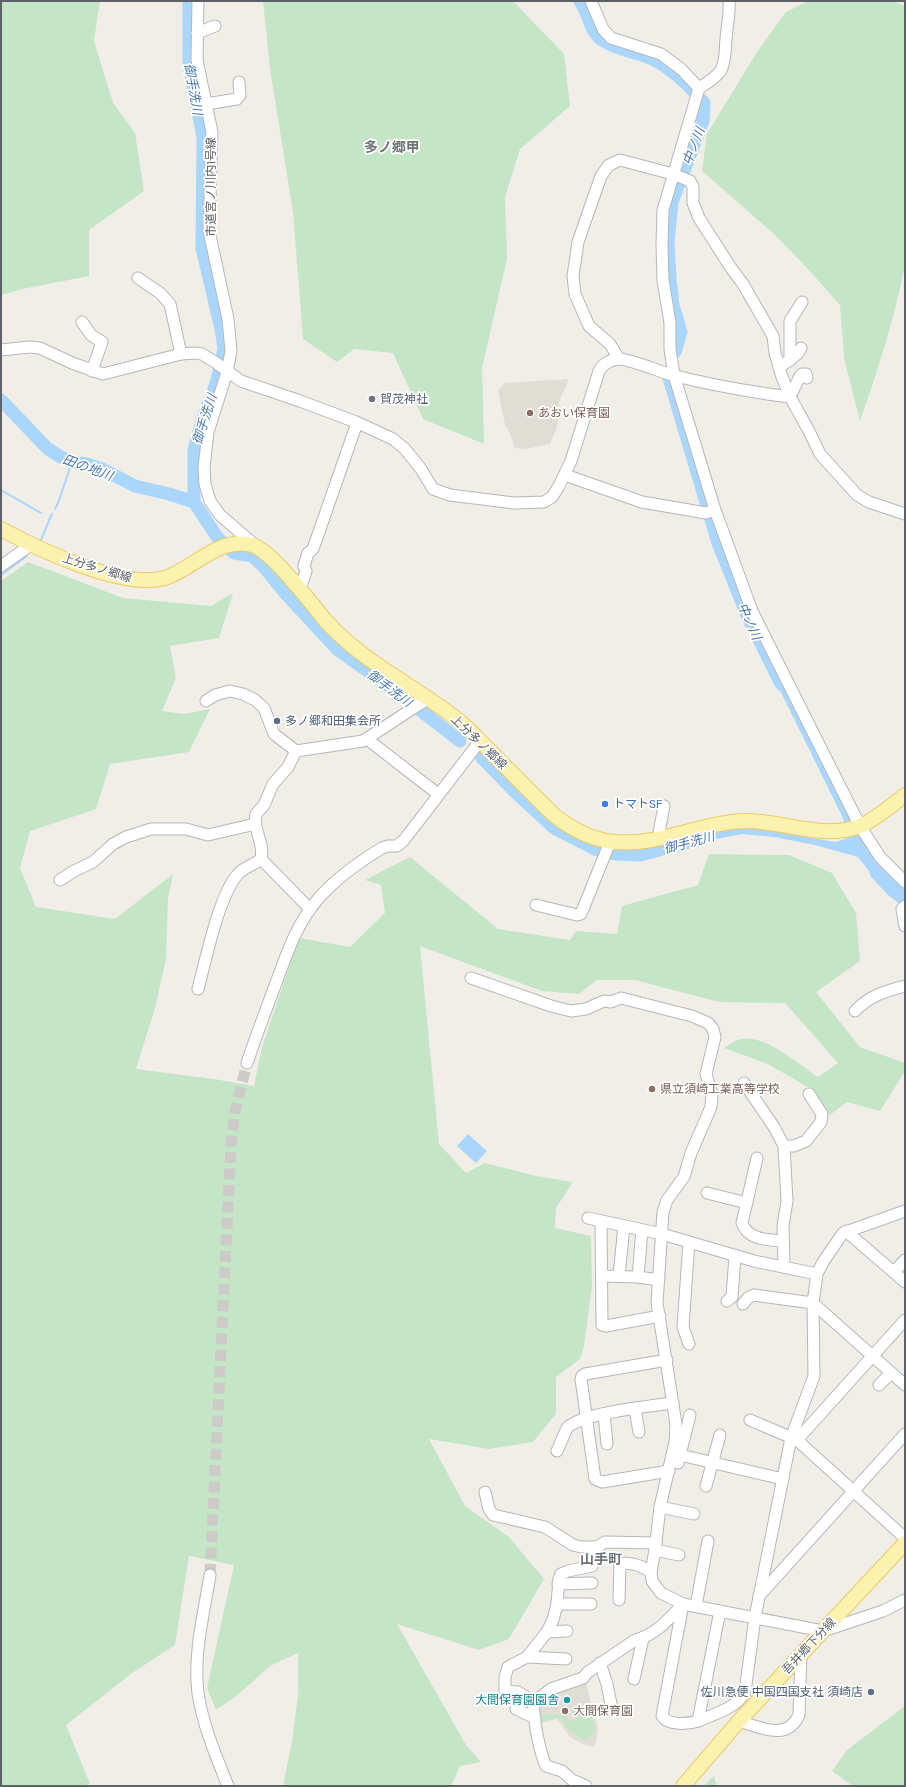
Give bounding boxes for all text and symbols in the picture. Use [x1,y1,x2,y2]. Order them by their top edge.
water label: 御手洗川 [181,62,207,118]
water label: 中ノ川 [679,123,709,167]
street label: 市道宮ノ川内1号線 [203,137,219,237]
district label: 多ノ郷甲 [364,138,420,156]
water label: 御手洗川 [188,390,221,447]
place label: 賀茂神社 [380,391,428,407]
marker: 賀茂神社 [367,394,377,404]
place label: あおい保育園 [538,405,610,421]
marker: あおい保育園 [525,408,535,418]
water label: 田の地川 [60,451,117,485]
street label: 上分多ノ郷線 [60,550,134,586]
water label: 中ノ川 [734,600,766,644]
water label: 御手洗川 [364,666,417,712]
street label: 上分多ノ郷線 [448,711,510,773]
place label: 多ノ郷和田集会所 [285,713,381,729]
marker: 多ノ郷和田集会所 [272,716,282,726]
place label: トマトSF [613,796,663,812]
marker: トマトSF [600,799,610,809]
water label: 御手洗川 [662,827,718,857]
place label: 県立須崎工業高等学校 [660,1081,780,1097]
marker: 県立須崎工業高等学校 [647,1084,657,1094]
district label: 山手町 [580,1550,622,1568]
street label: 吾井郷下分線 [779,1614,839,1678]
place label: 佐川急便 中国四国支社 須崎店 [701,1684,863,1700]
marker: 佐川急便 中国四国支社 須崎店 [866,1687,876,1697]
place label: 大間保育園園舎 [475,1692,559,1708]
marker: 大間保育園園舎 [562,1695,572,1705]
place label: 大間保育園 [573,1703,633,1719]
marker: 大間保育園 [560,1706,570,1716]

